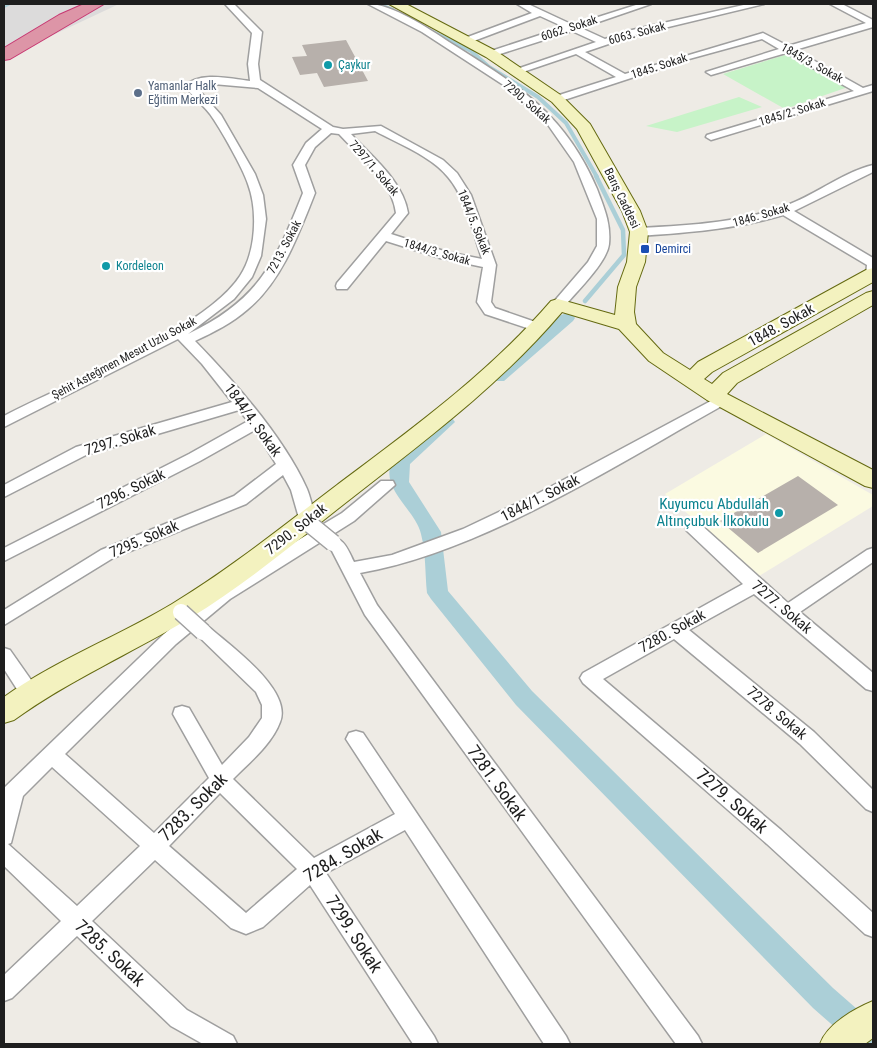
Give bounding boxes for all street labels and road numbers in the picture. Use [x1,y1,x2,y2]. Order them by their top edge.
street label: 6062. Sokak [539,12,600,44]
street label: 6063. Sokak [607,19,668,47]
street label: 1845/3. Sokak [779,40,846,86]
street label: 1845. Sokak [629,50,690,82]
street label: 7290. Sokak [500,78,554,127]
street label: 1845/2. Sokak [757,95,828,129]
street label: 7297/1. Sokak [346,137,402,199]
street label: Barış Caddesi [601,166,643,230]
street label: 1844/5. Sokak [455,187,494,257]
street label: 1846. Sokak [731,200,792,230]
street label: 7213. Sokak [264,217,304,276]
street label: 1844/3. Sokak [402,236,473,268]
street label: 1848. Sokak [745,299,818,351]
street label: Şehit Asteğmen Mesut Uzlu Sokak [49,314,199,402]
street label: 1844/4. Sokak [220,380,286,460]
street label: 7297. Sokak [82,421,158,459]
street label: 7296. Sokak [94,465,168,513]
street label: 1844/1. Sokak [498,470,583,526]
street label: 7290. Sokak [262,499,331,559]
street label: 7295. Sokak [107,516,181,562]
street label: 7277. Sokak [748,577,816,638]
street label: 7280. Sokak [636,605,709,657]
street label: 7278. Sokak [743,683,811,744]
street label: 7281. Sokak [463,741,532,824]
street label: 7279. Sokak [692,764,772,837]
street label: 7283. Sokak [154,768,231,845]
street label: 7284. Sokak [300,823,386,886]
street label: 7299. Sokak [322,891,387,976]
street label: 7285. Sokak [71,915,150,990]

